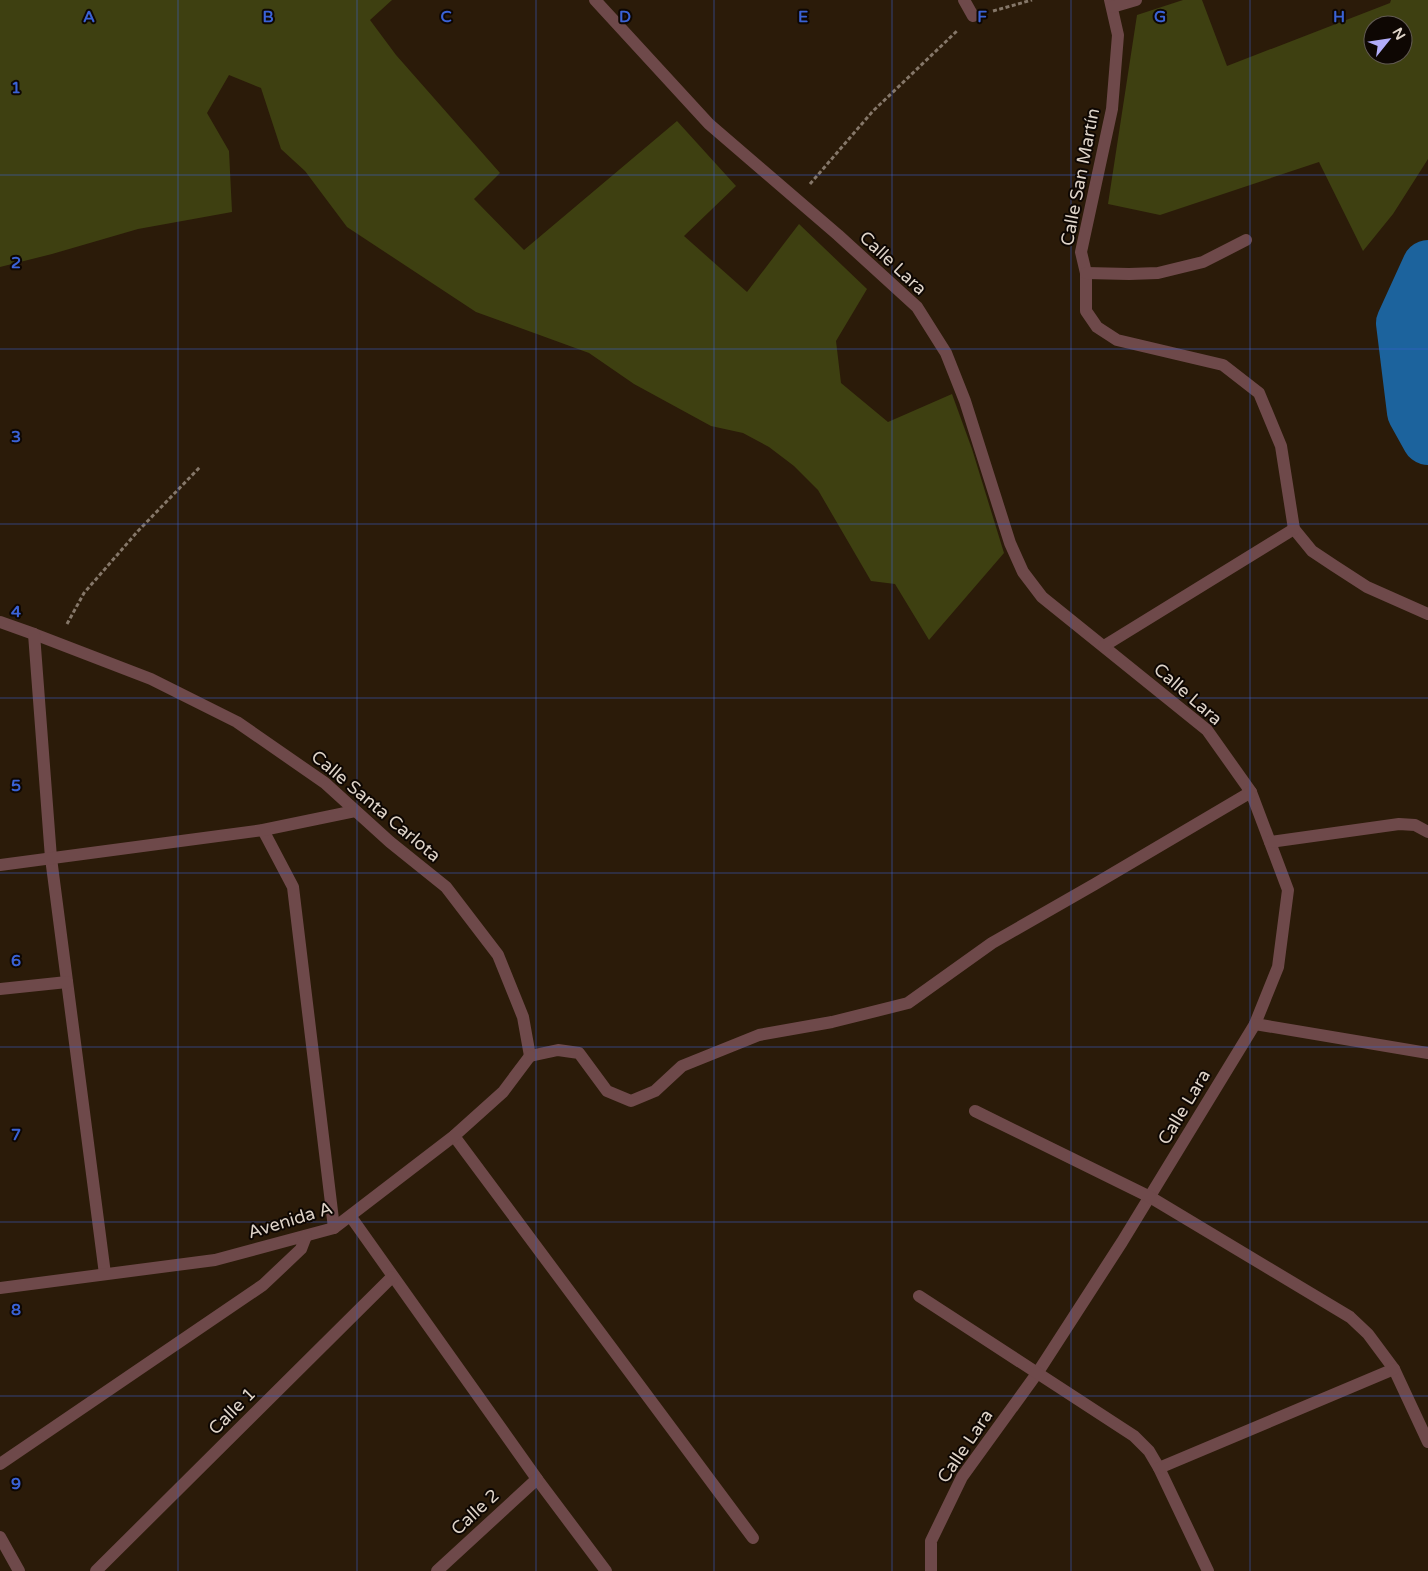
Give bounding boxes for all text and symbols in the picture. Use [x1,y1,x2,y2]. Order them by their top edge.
text: A [83,7,95,27]
text: B [262,7,274,27]
text: C [440,7,452,27]
text: D [619,7,631,27]
text: E [798,7,808,27]
text: F [977,7,987,27]
text: G [1154,7,1166,27]
text: H [1333,7,1345,27]
north arrow [1363,15,1413,65]
text: N [1389,25,1409,43]
text: 1 [11,78,21,98]
street label: Calle San Martín [1056,106,1104,248]
street label: Calle Lara [855,226,931,300]
text: 2 [11,253,21,273]
text: 3 [11,427,21,447]
text: 4 [11,602,21,622]
street label: Calle Lara [1149,658,1227,730]
street label: Calle Santa Carlota [307,746,445,866]
text: 5 [11,776,21,796]
text: 6 [11,951,21,971]
street label: Calle Lara [1153,1065,1215,1149]
text: 7 [11,1125,21,1145]
street label: Avenida A [245,1197,335,1243]
text: 8 [11,1300,21,1320]
street label: Calle 1 [204,1383,260,1439]
street label: Calle Lara [932,1405,998,1487]
text: 9 [11,1474,21,1494]
street label: Calle 2 [446,1484,504,1540]

